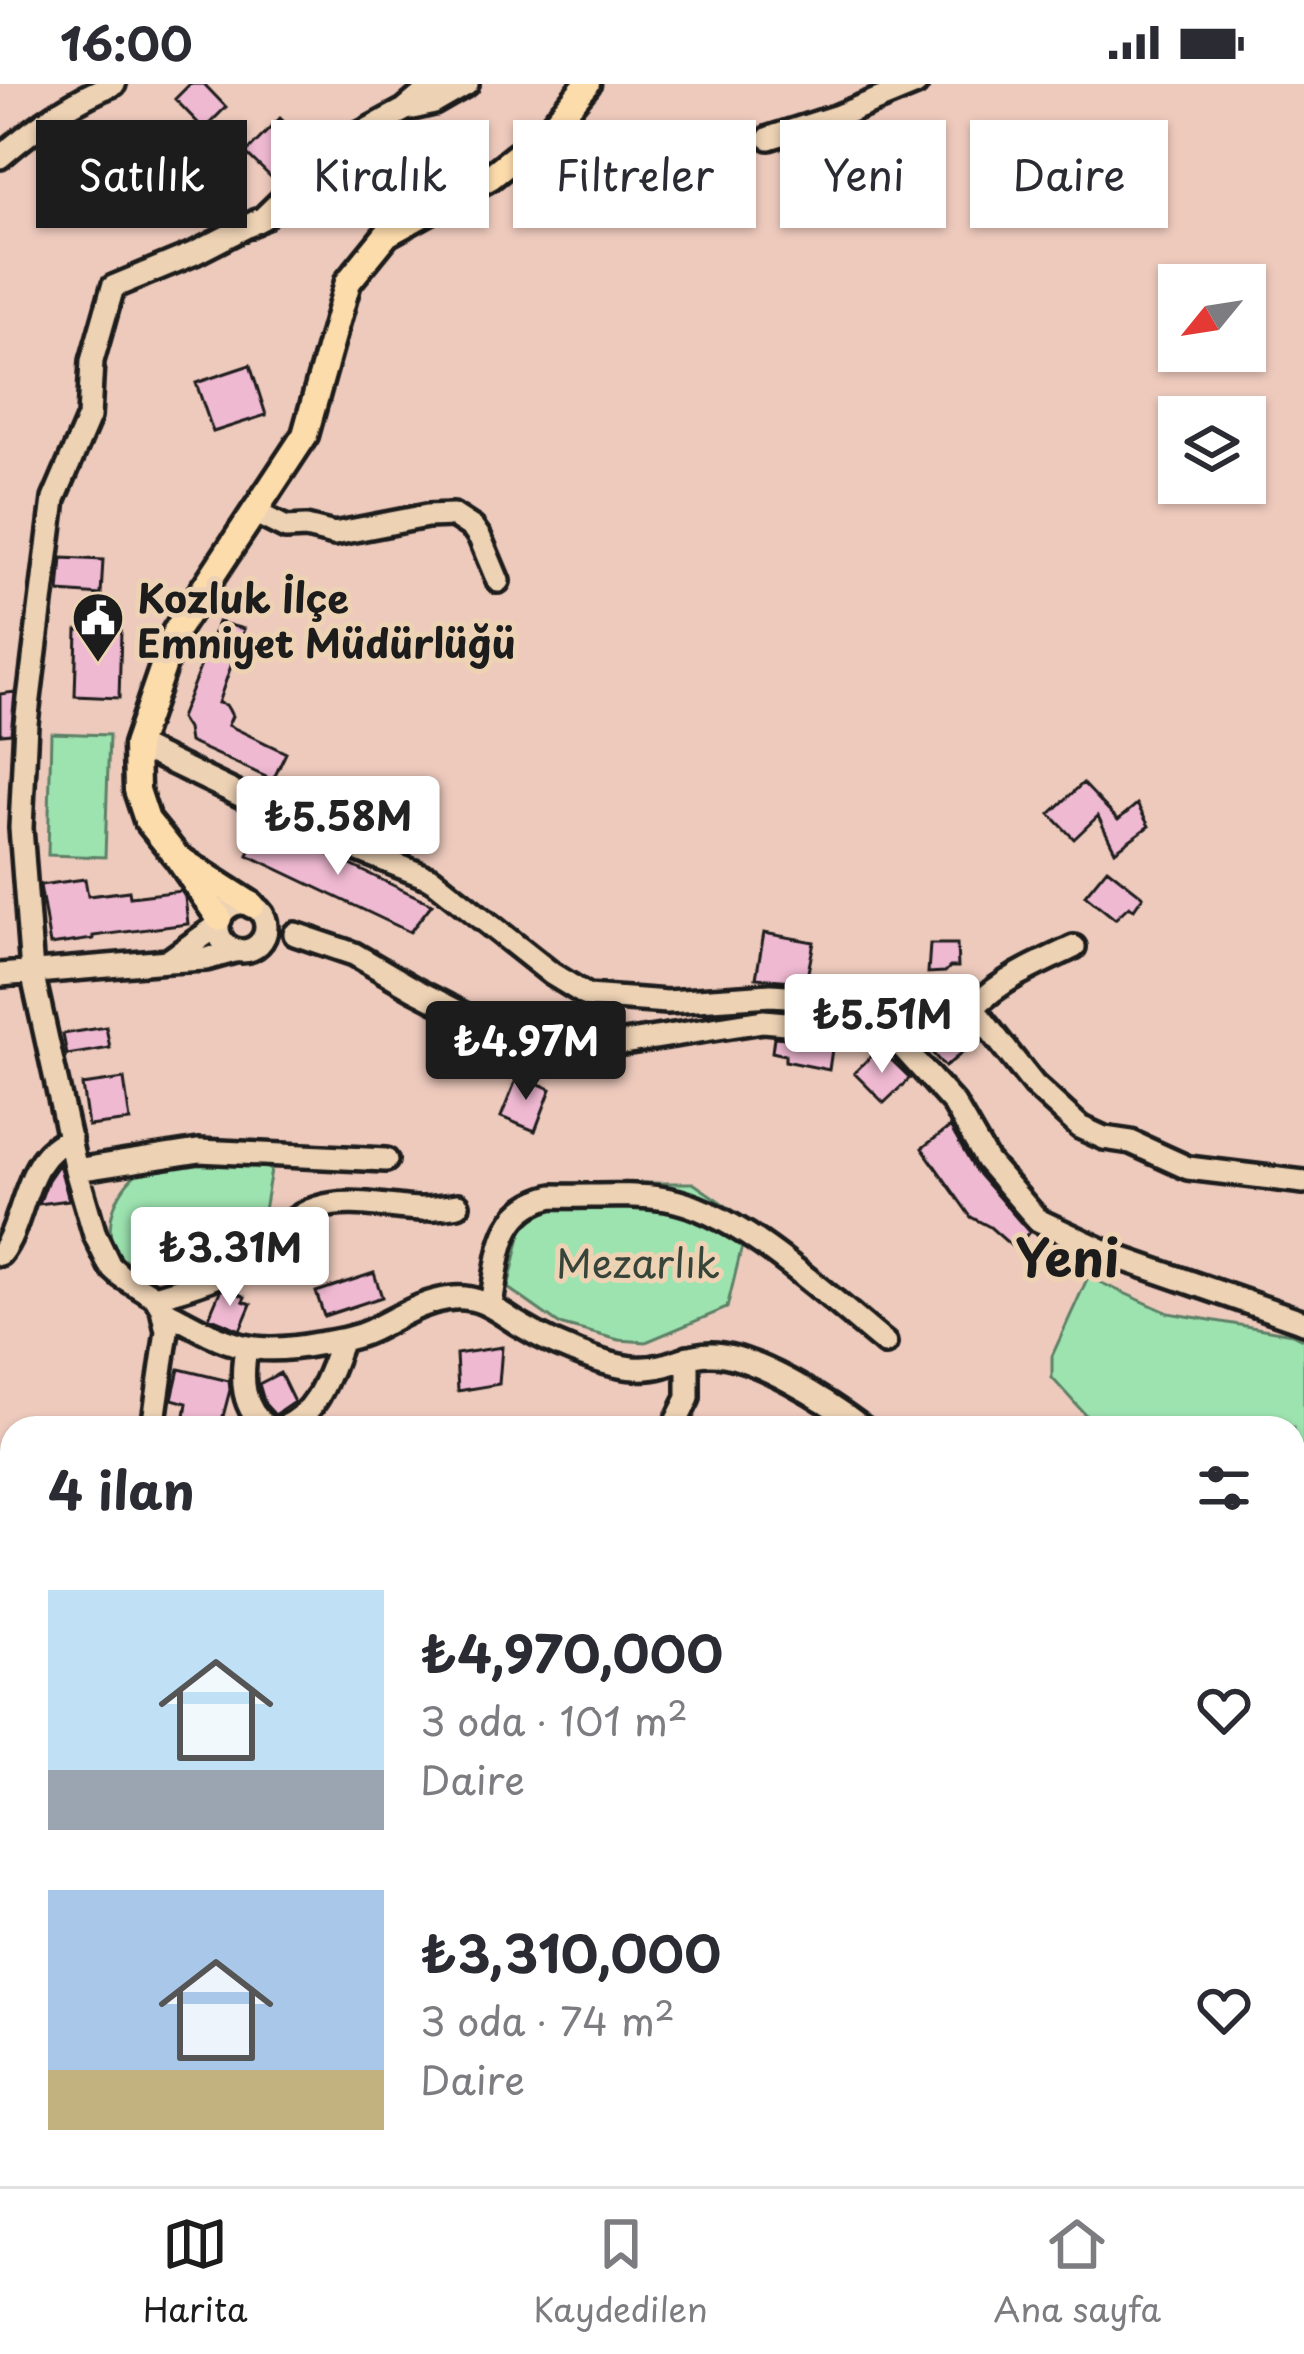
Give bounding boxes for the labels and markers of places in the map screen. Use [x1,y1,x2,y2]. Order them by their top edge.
place label: Kozluk İlçe Emniyet Müdürlüğü [137,567,516,671]
public building icon: Kozluk İlçe Emniyet Müdürlüğü [70,590,126,664]
pin: ₺5.58M [240,776,436,878]
pin: ₺5.51M [784,974,980,1076]
pin: ₺4.97M [428,1001,624,1103]
pin: ₺3.31M [132,1207,328,1309]

